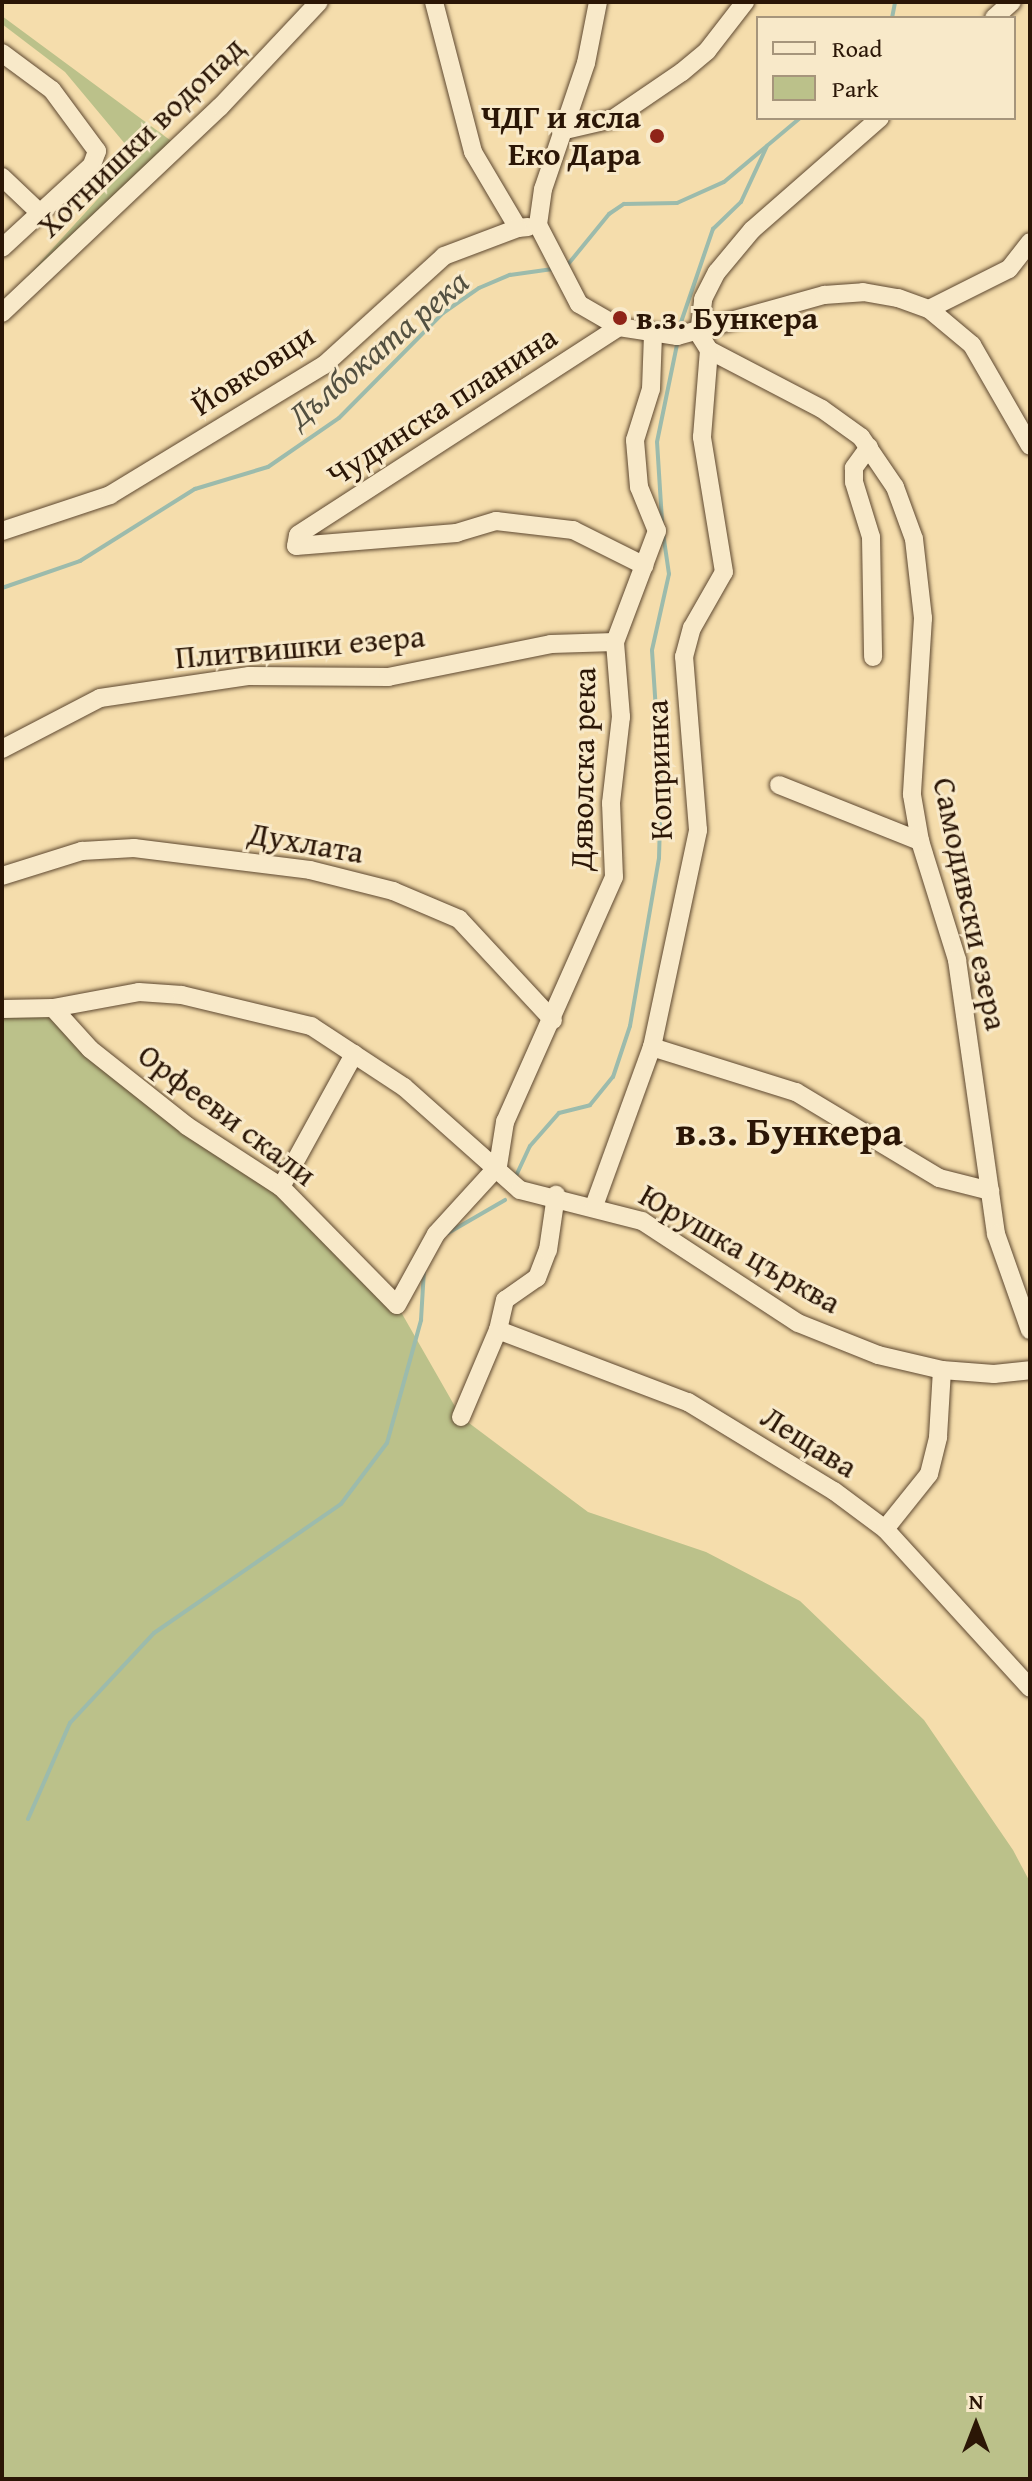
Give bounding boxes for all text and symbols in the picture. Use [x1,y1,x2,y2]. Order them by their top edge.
legend [756,16,1016,120]
street label: Хотнишки водопад [30,29,252,245]
text: Road [832,31,882,66]
text: Park [832,71,878,106]
place label: ЧДГ и ясла Еко Дара [481,99,641,174]
marker: ЧДГ и ясла Еко Дара [648,127,666,145]
water label: Дълбоката река [278,260,476,436]
place label: в.з. Бункера [636,299,818,337]
marker: в.з. Бункера [611,309,629,327]
street label: Йовковци [184,316,322,424]
street label: Чудинска планина [320,317,564,495]
street label: Плитвишки езера [173,617,427,677]
street label: Дяволска река [562,667,604,871]
street label: Копринка [637,699,681,841]
street label: Самодивски езера [924,774,1016,1034]
street label: Духлата [245,814,367,872]
street label: Орфееви скали [131,1036,323,1194]
district label: в.з. Бункера [675,1107,903,1155]
street label: Юрушка църква [633,1176,847,1322]
street label: Лещава [754,1398,864,1486]
north arrow [936,2385,1016,2465]
text: N [969,2385,983,2417]

